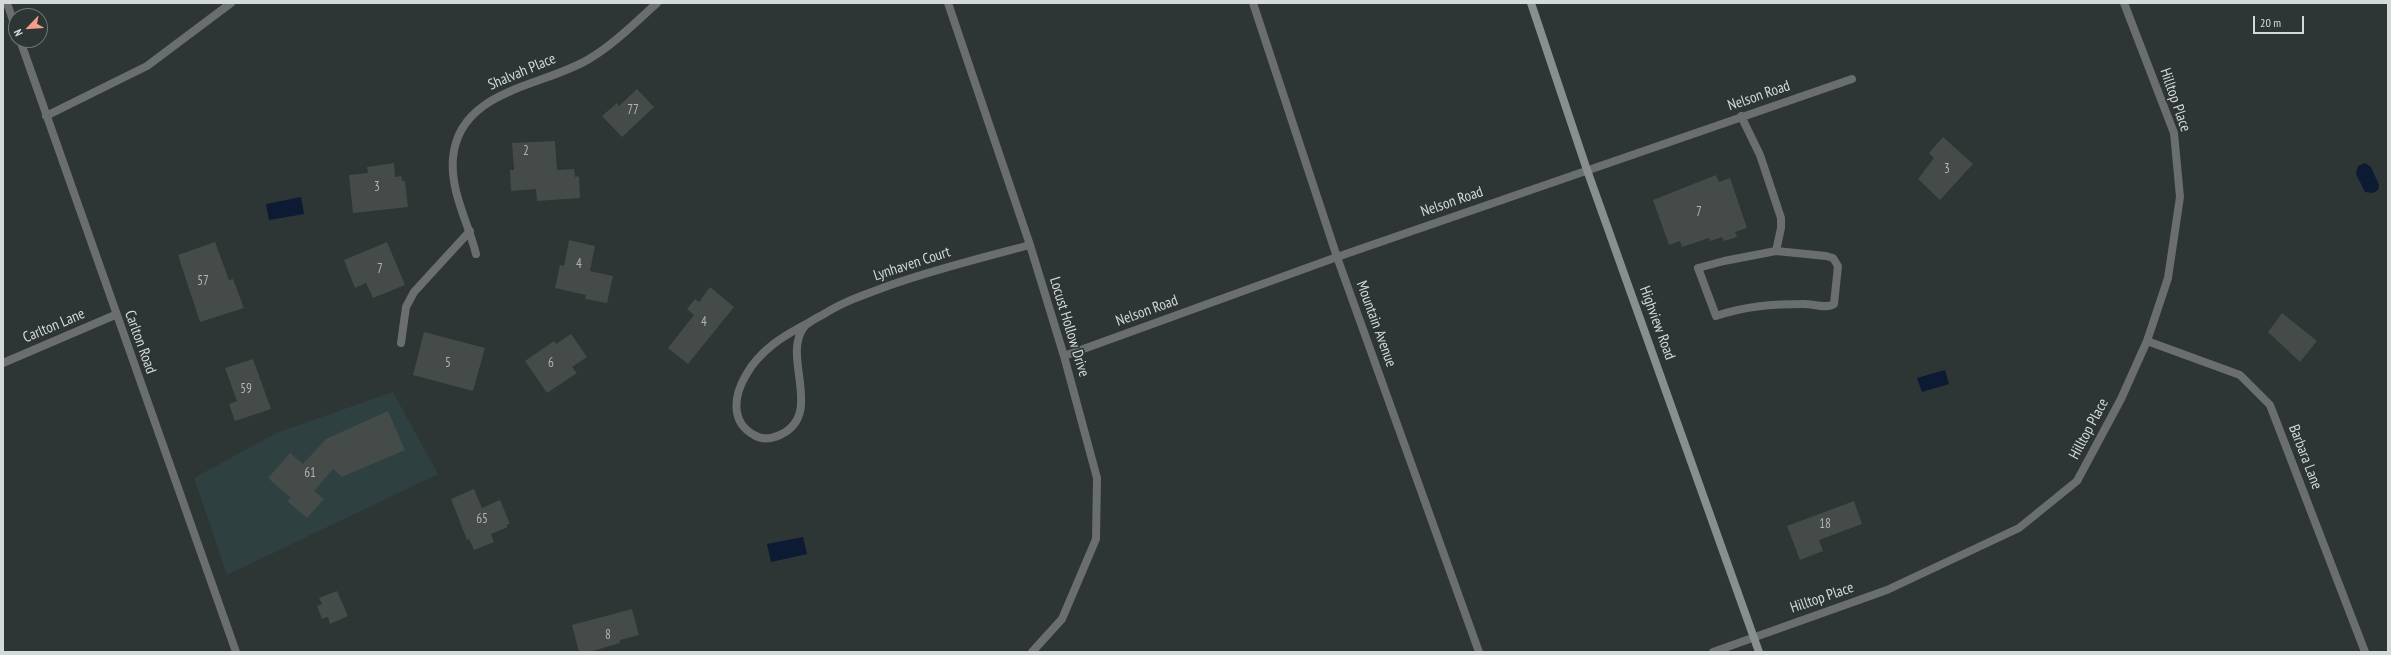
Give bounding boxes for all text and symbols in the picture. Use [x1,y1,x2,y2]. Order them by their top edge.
north arrow [8,8,48,48]
scale bar [2255,8,2306,34]
text: 20 m [2260,15,2281,30]
text: N [10,27,26,38]
street label: Shalvah Place [486,50,558,94]
street label: Hilltop Place [2156,66,2194,134]
street label: Nelson Road [1725,77,1793,115]
house number: 77 [627,102,639,118]
house number: 2 [523,143,529,159]
house number: 3 [1944,161,1950,177]
house number: 3 [374,179,380,195]
street label: Nelson Road [1418,183,1486,221]
house number: 7 [1696,204,1702,220]
street label: Lynhaven Court [871,243,953,285]
house number: 4 [576,256,582,272]
house number: 7 [377,261,383,277]
house number: 57 [197,273,209,289]
street label: Locust Hollow Drive [1045,275,1093,379]
street label: Mountain Avenue [1352,279,1400,369]
street label: Highview Road [1635,284,1679,362]
street label: Nelson Road [1114,291,1180,331]
street label: Carlton Lane [20,305,88,347]
street label: Carlton Road [120,308,160,376]
house number: 4 [701,314,707,330]
house number: 5 [445,355,451,371]
house number: 6 [548,355,554,371]
house number: 59 [240,381,252,397]
street label: Hilltop Place [2066,396,2112,462]
street label: Barbara Lane [2284,422,2326,492]
house number: 61 [304,465,316,481]
house number: 65 [476,511,488,527]
house number: 18 [1819,516,1831,532]
street label: Hilltop Place [1788,579,1856,617]
house number: 8 [605,627,611,643]

